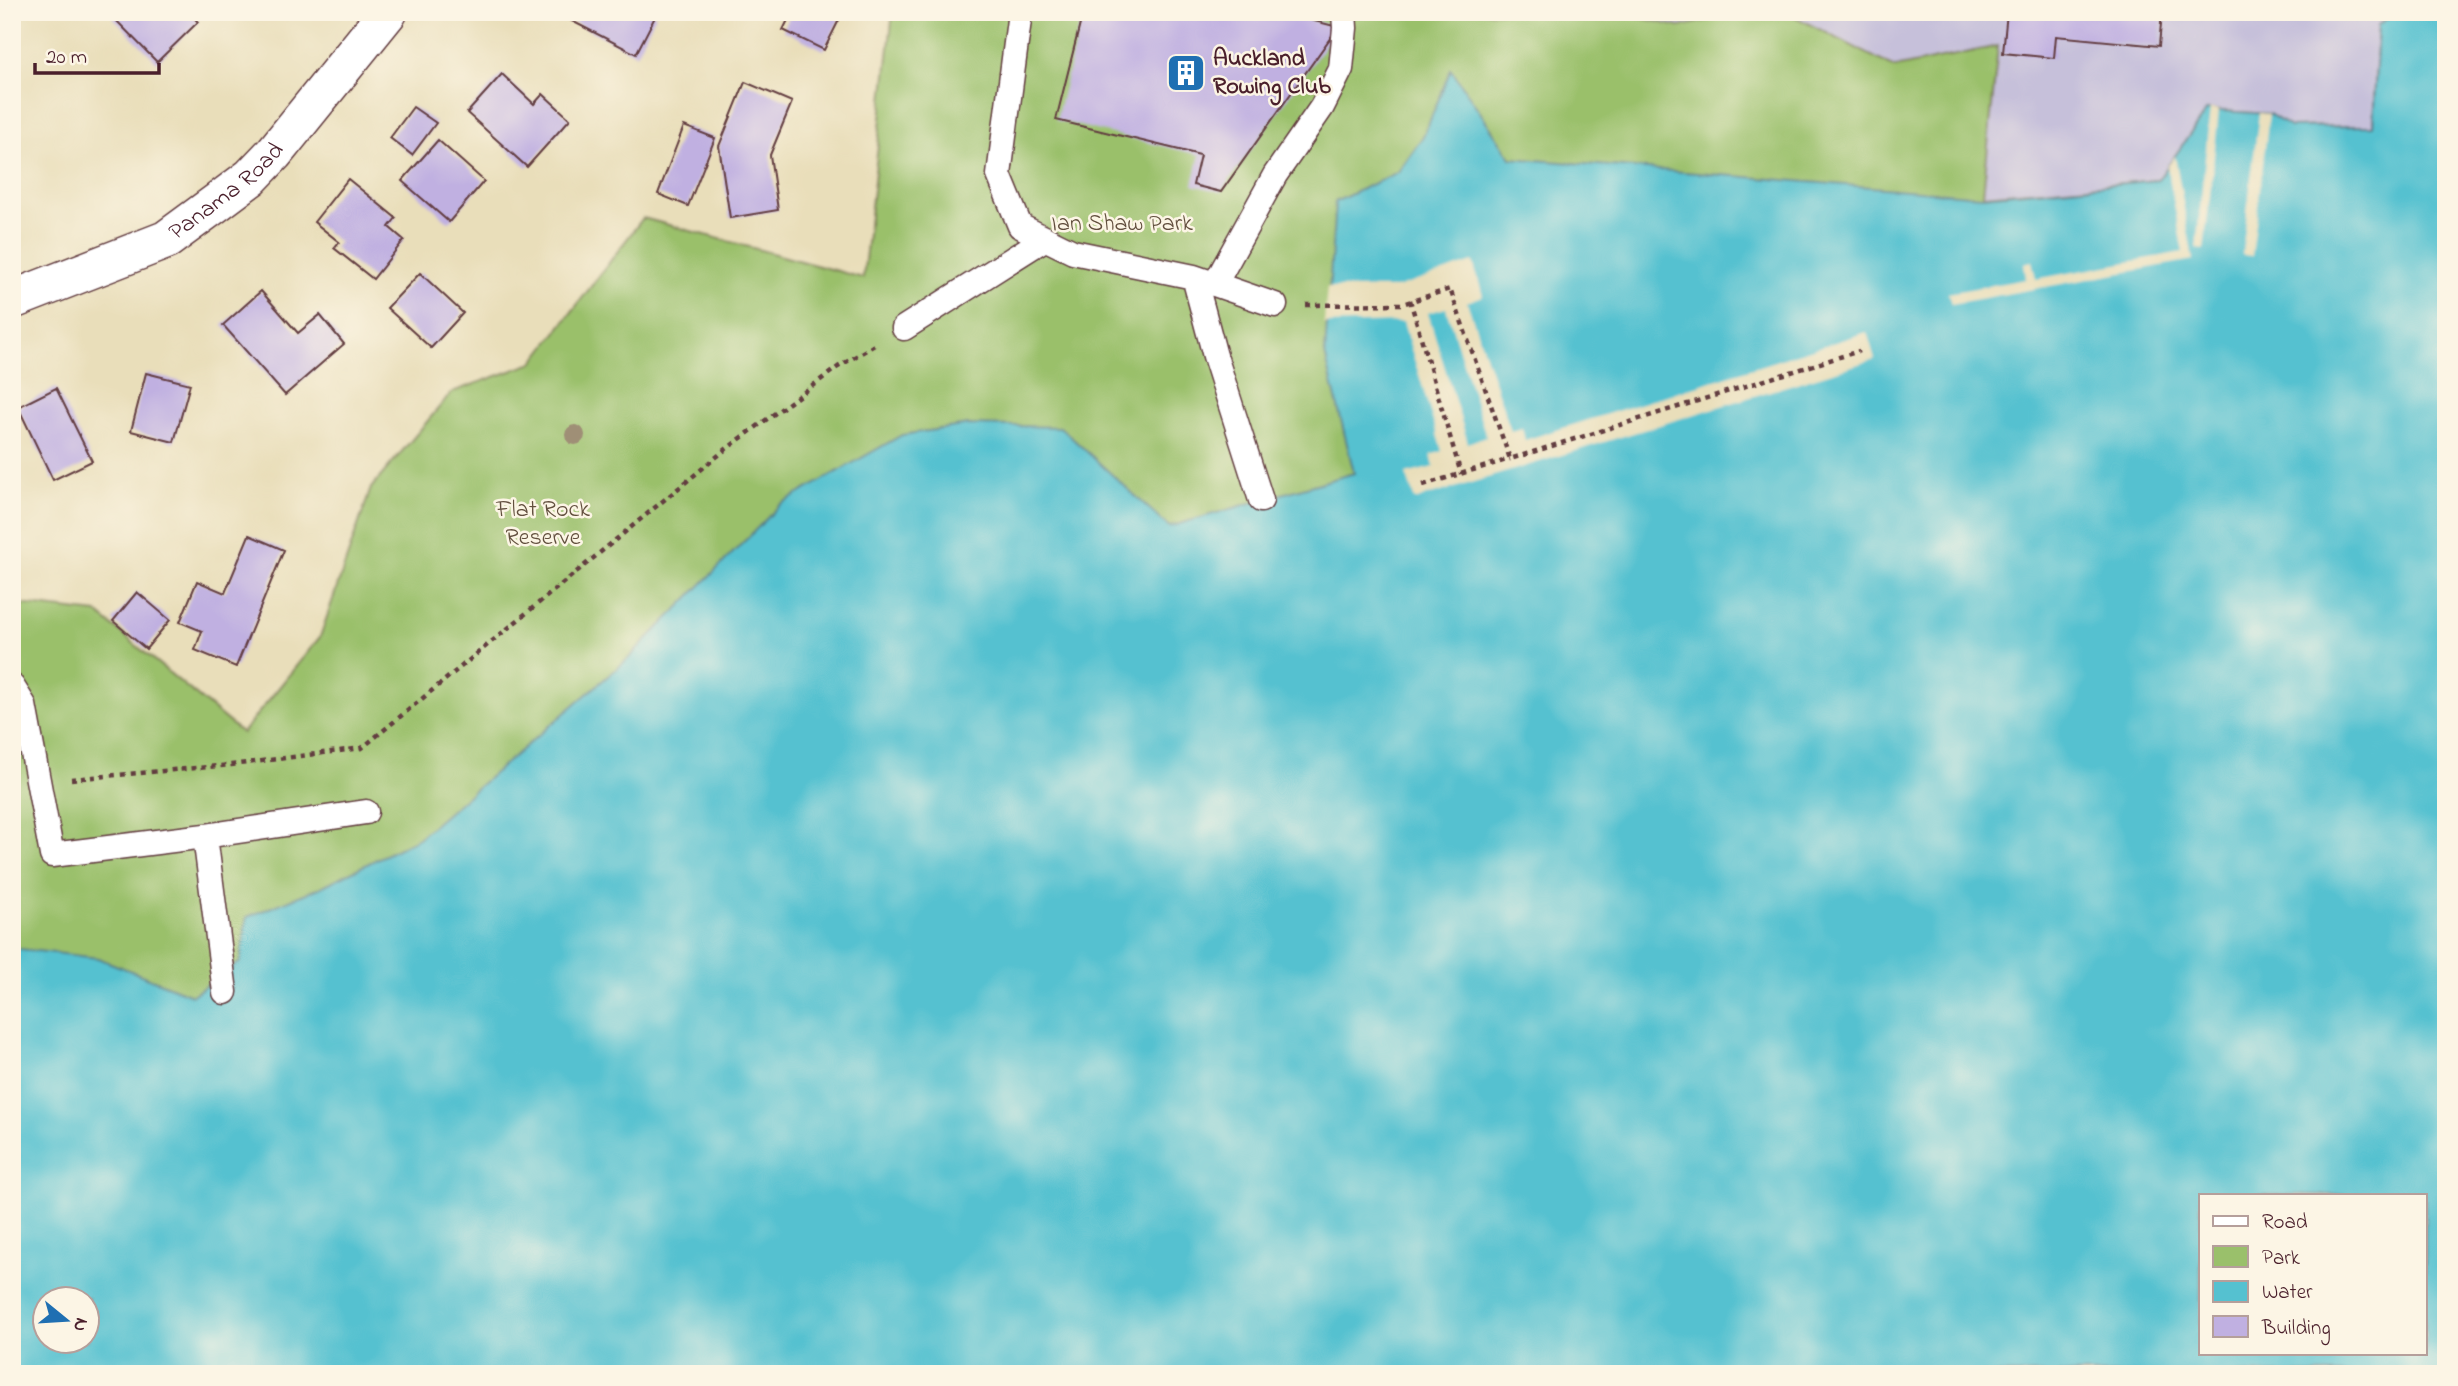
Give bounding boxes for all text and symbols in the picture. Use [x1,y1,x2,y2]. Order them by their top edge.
scale bar [35,32,159,76]
place label: Auckland Rowing Club [1213,42,1331,106]
text: 20 m [46,43,87,73]
building icon: Auckland Rowing Club [1165,52,1207,94]
street label: Panama Road [162,135,293,250]
park label: Ian Shaw Park [1051,207,1193,242]
park label: Flat Rock Reserve [495,493,590,556]
legend [2199,1194,2426,1354]
text: Road [2262,1208,2308,1238]
text: Park [2262,1244,2301,1274]
text: Water [2262,1278,2313,1308]
north arrow [32,1284,102,1354]
text: N [65,1314,95,1335]
text: Building [2261,1314,2331,1346]

